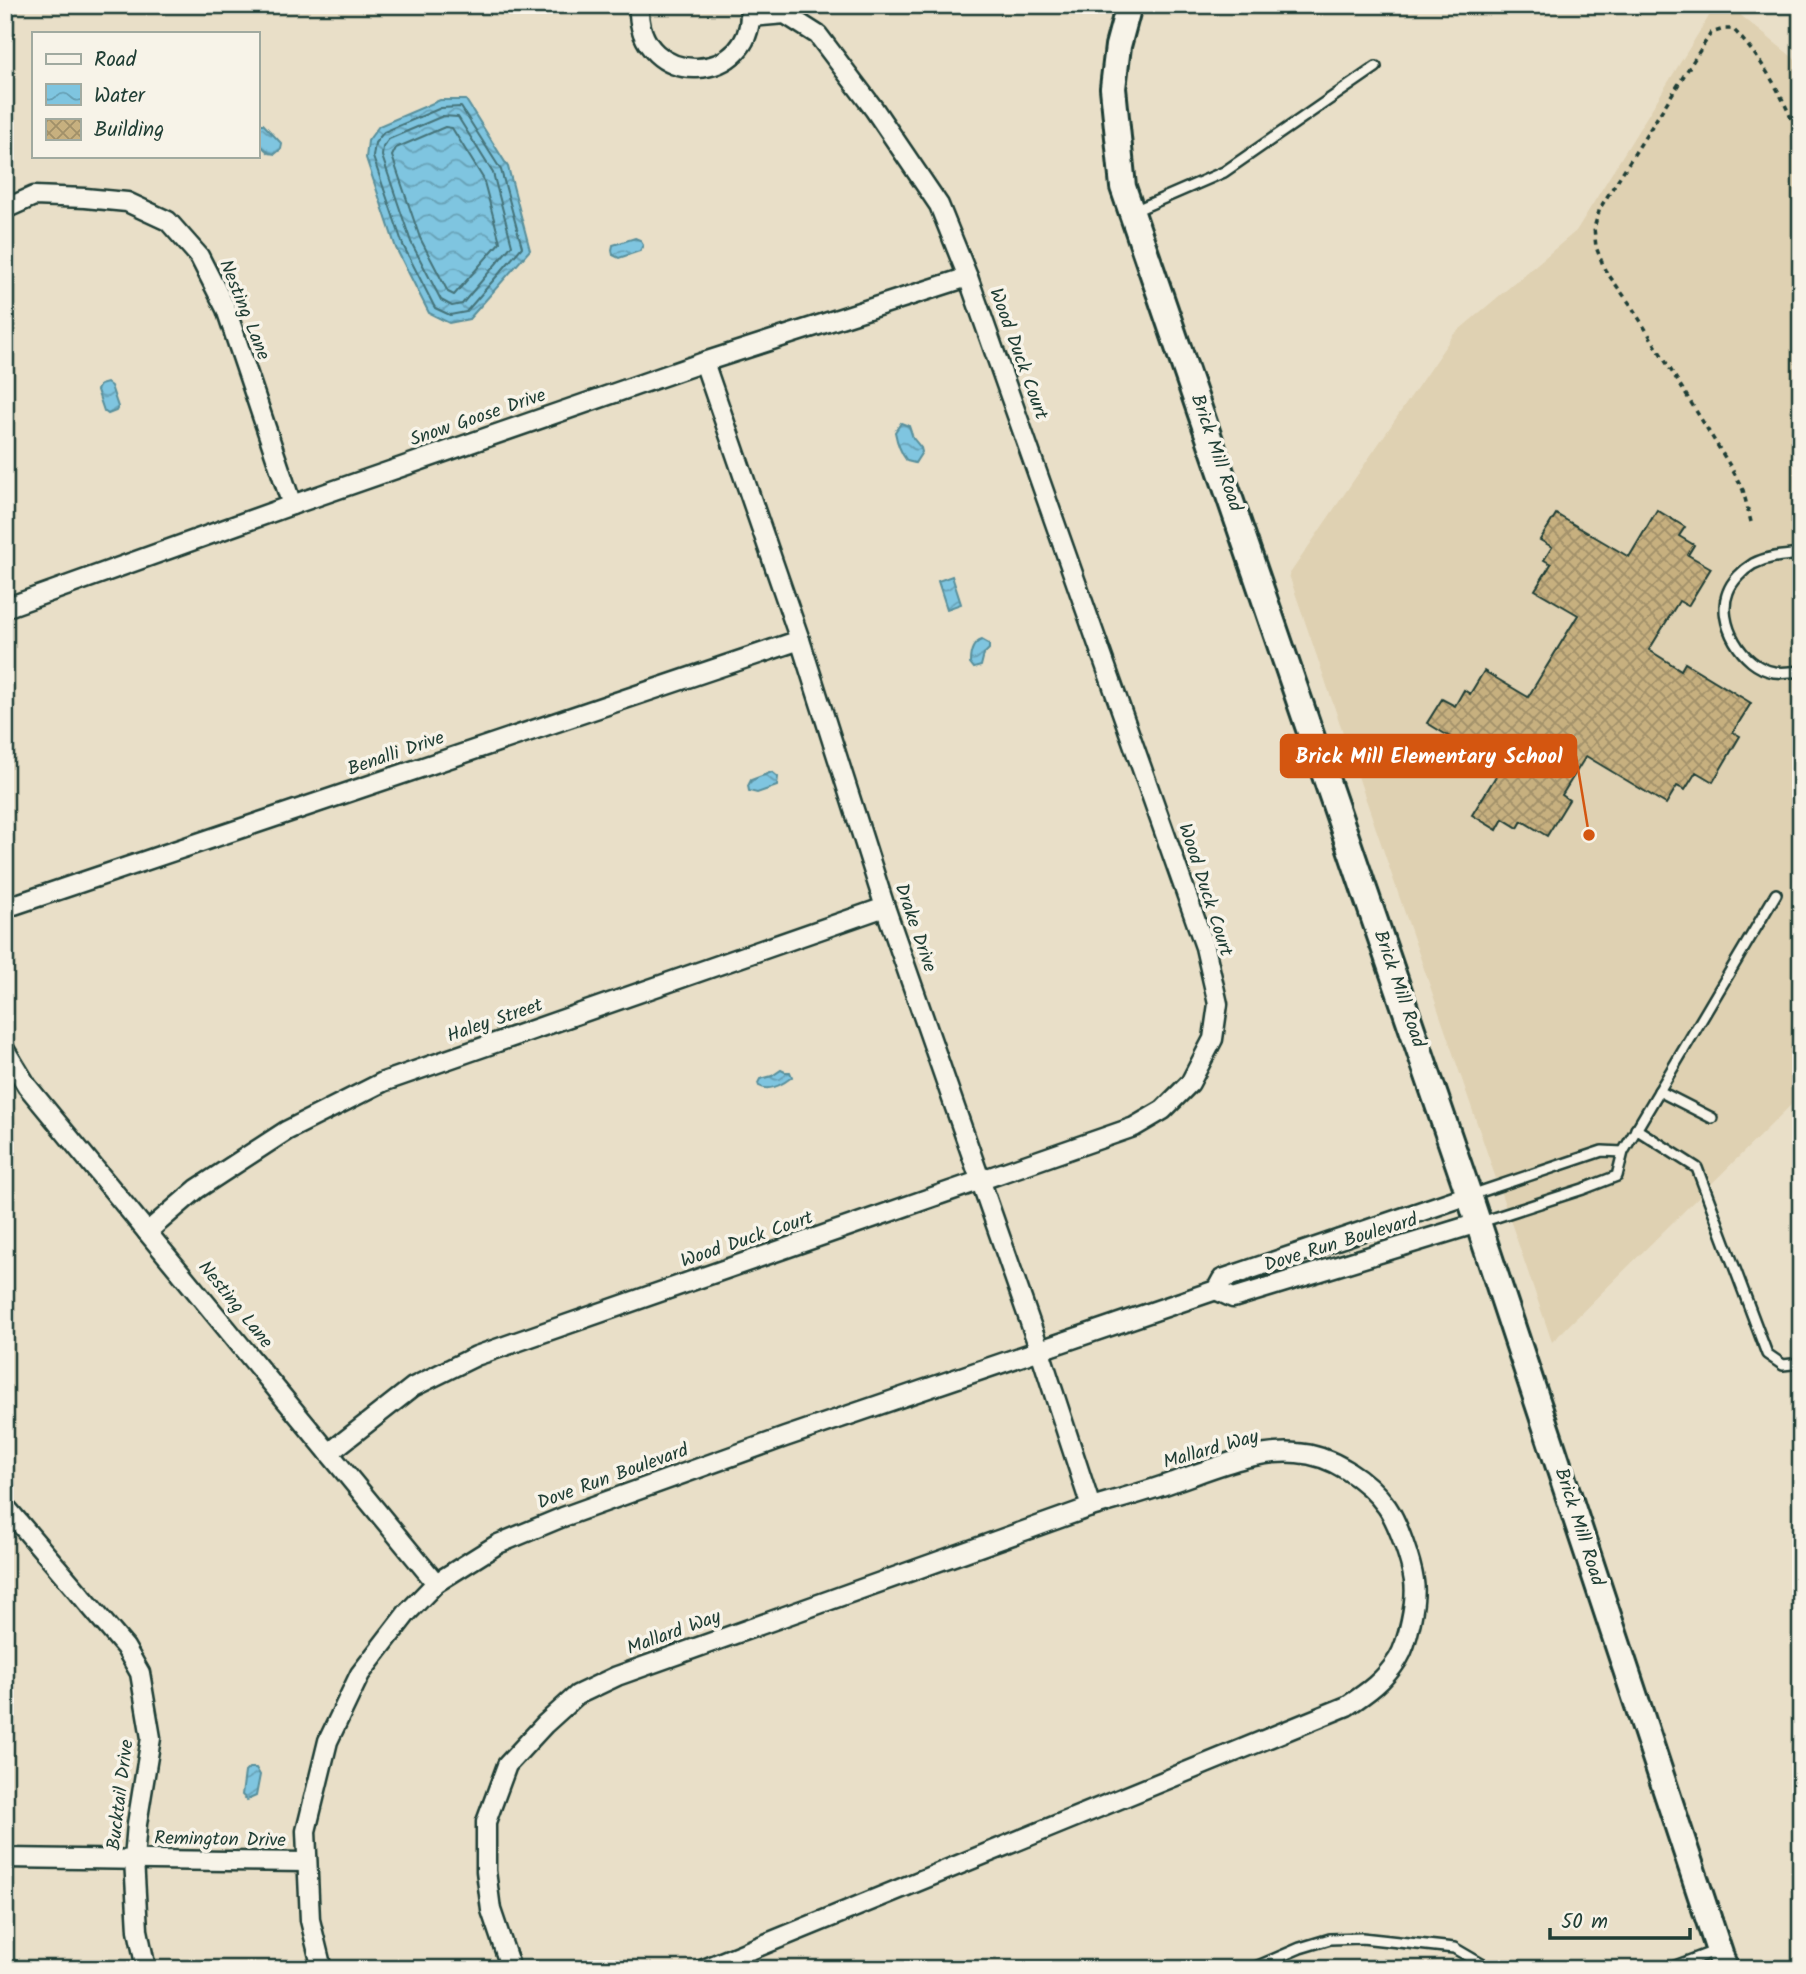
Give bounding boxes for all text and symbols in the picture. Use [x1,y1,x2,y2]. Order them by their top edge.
legend [32,32,259,158]
text: Road [94,44,137,77]
text: Water [94,80,146,113]
text: Building [94,114,164,147]
street label: Nesting Lane [210,255,278,365]
street label: Wood Duck Court [980,284,1056,425]
street label: Snow Goose Drive [406,381,550,455]
street label: Brick Mill Road [1182,390,1250,516]
street label: Benalli Drive [343,723,449,785]
callout: Brick Mill Elementary School [1281,735,1576,777]
text: Brick Mill Elementary School [1295,741,1563,774]
street label: Wood Duck Court [1169,820,1241,961]
street label: Drake Drive [886,880,944,977]
street label: Brick Mill Road [1365,926,1433,1052]
street label: Haley Street [443,990,548,1051]
street label: Wood Duck Court [677,1203,818,1277]
street label: Dove Run Boulevard [1261,1205,1422,1281]
street label: Nesting Lane [190,1254,280,1356]
street label: Mallard Way [1160,1422,1263,1478]
street label: Dove Run Boulevard [533,1436,693,1518]
street label: Brick Mill Road [1546,1464,1612,1590]
street label: Mallard Way [623,1602,726,1664]
street label: Bucktail Drive [99,1737,143,1852]
street label: Remington Drive [154,1824,287,1856]
scale bar [1550,1897,1690,1941]
text: 50 m [1561,1906,1608,1939]

